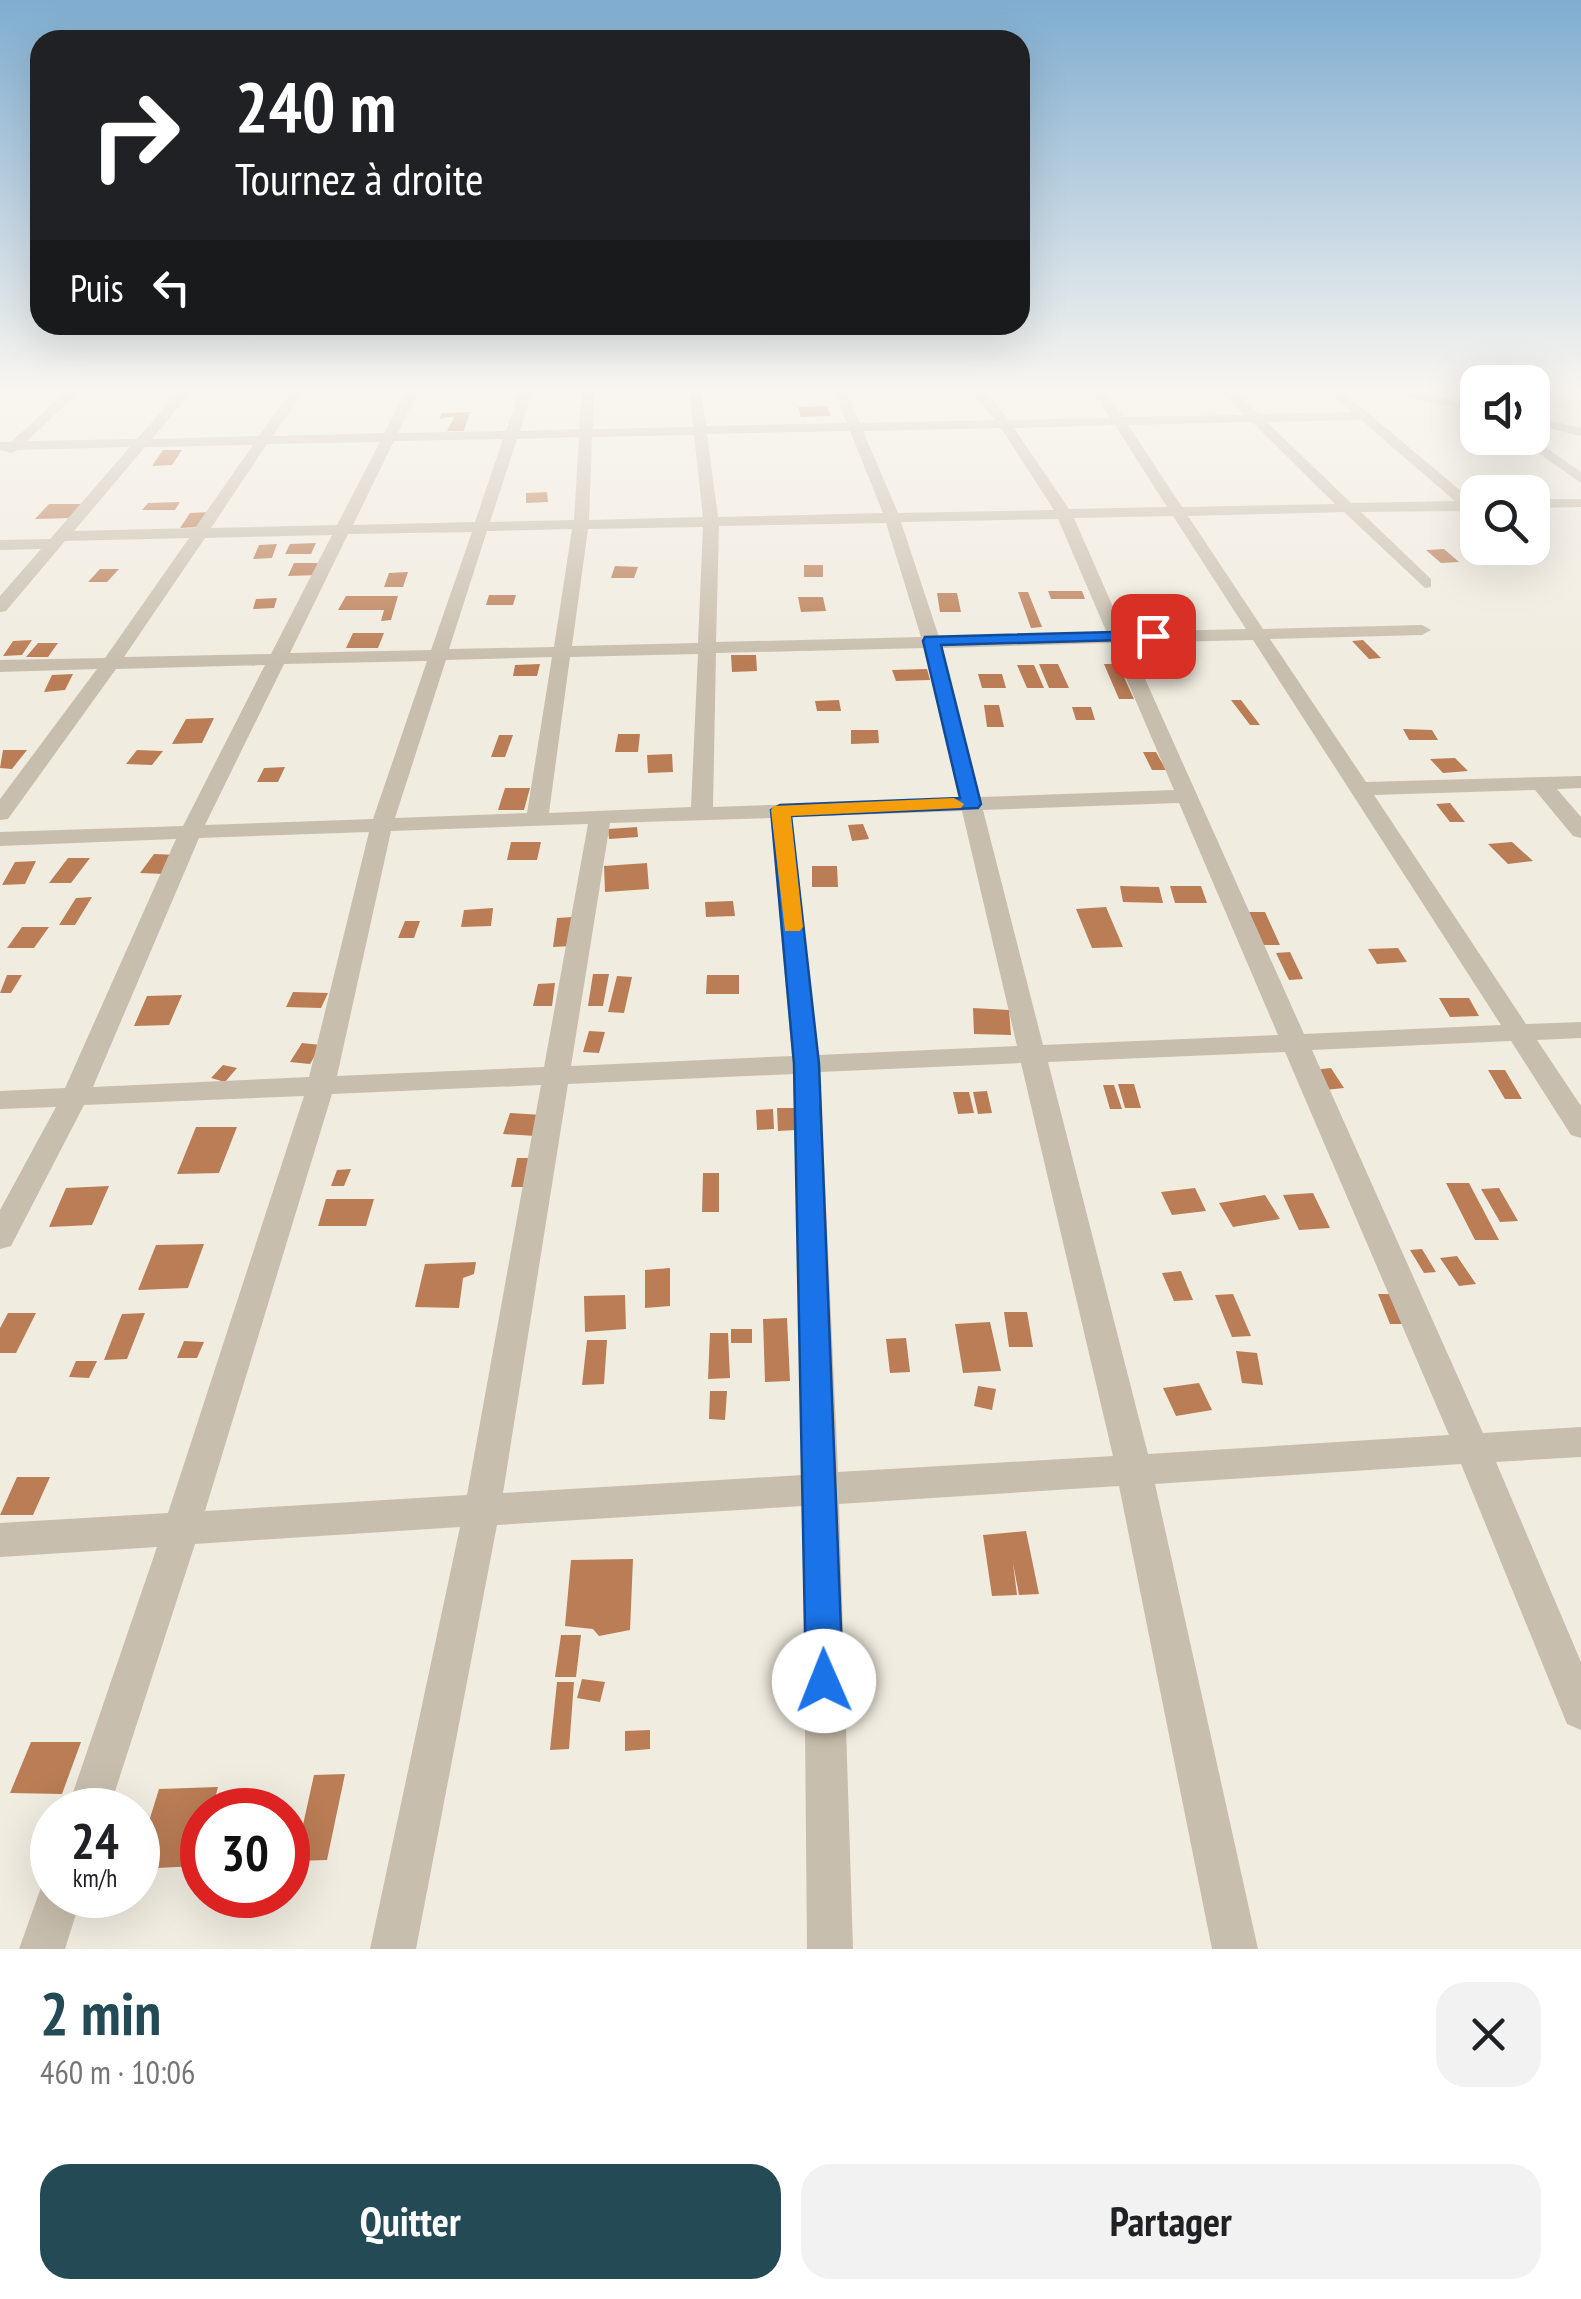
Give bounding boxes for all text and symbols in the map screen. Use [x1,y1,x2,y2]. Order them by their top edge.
text: 240 m [235,61,396,151]
icon: right [70,70,200,200]
text: Tournez à droite [235,149,484,207]
icon: left [144,260,199,315]
text: Puis [70,263,124,312]
map controls [1460,365,1550,565]
button: sound [1460,365,1550,455]
button: search [1460,475,1550,565]
pin [1111,594,1196,679]
icon: arrive [1126,609,1181,664]
position arrow [772,1629,876,1733]
speed limit sign: 30 [180,1788,310,1918]
text: 24 [71,1808,119,1873]
text: km/h [73,1862,117,1894]
text: 2 min [40,1974,161,2052]
button: close [1436,1982,1541,2087]
text: 460 m · 10:06 [40,2051,195,2093]
button: Quitter [40,2164,781,2279]
button: Partager [801,2164,1541,2279]

